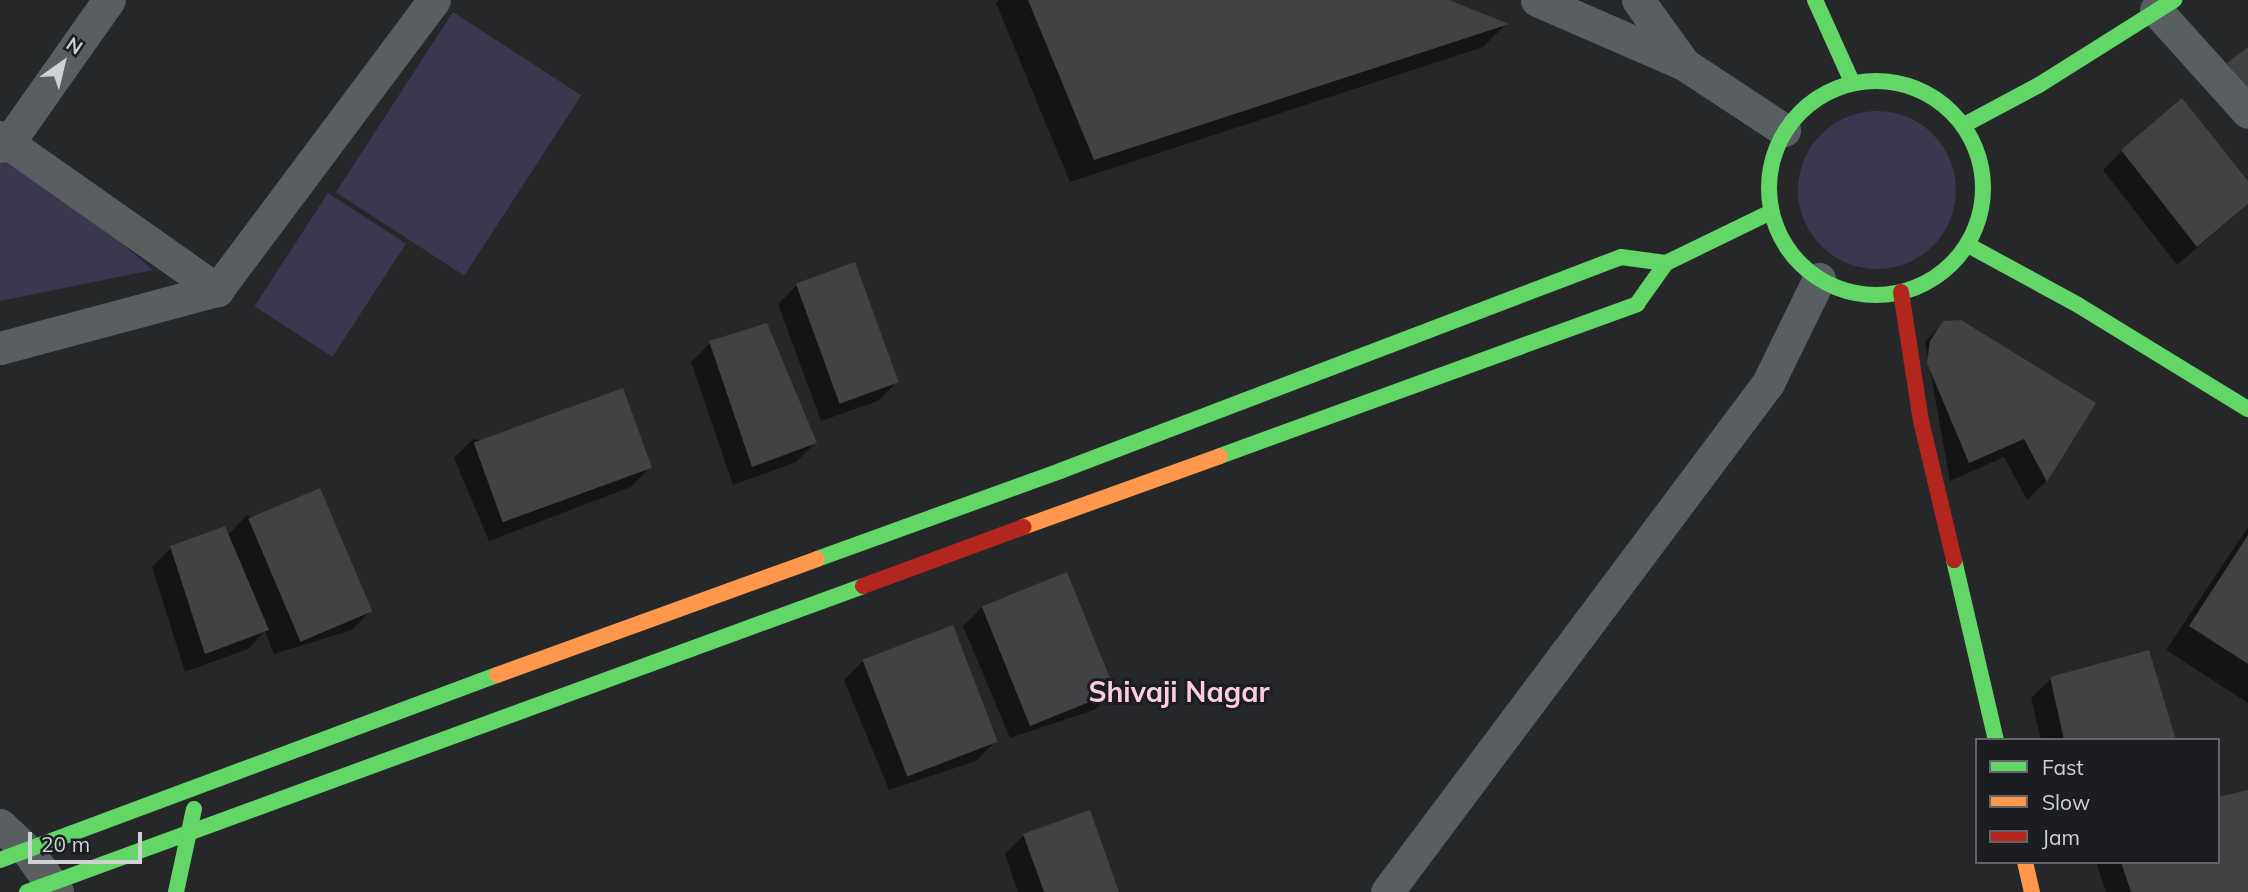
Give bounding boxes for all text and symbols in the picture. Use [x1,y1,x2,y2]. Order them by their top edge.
north arrow [28,28,98,98]
text: N [62,32,87,60]
district label: Shivaji Nagar [1088,675,1270,709]
legend [1975,738,2220,864]
text: Fast [2042,754,2084,780]
text: Slow [2042,789,2090,815]
scale bar [32,818,145,862]
text: Jam [2042,824,2080,850]
text: 20 m [41,831,90,857]

